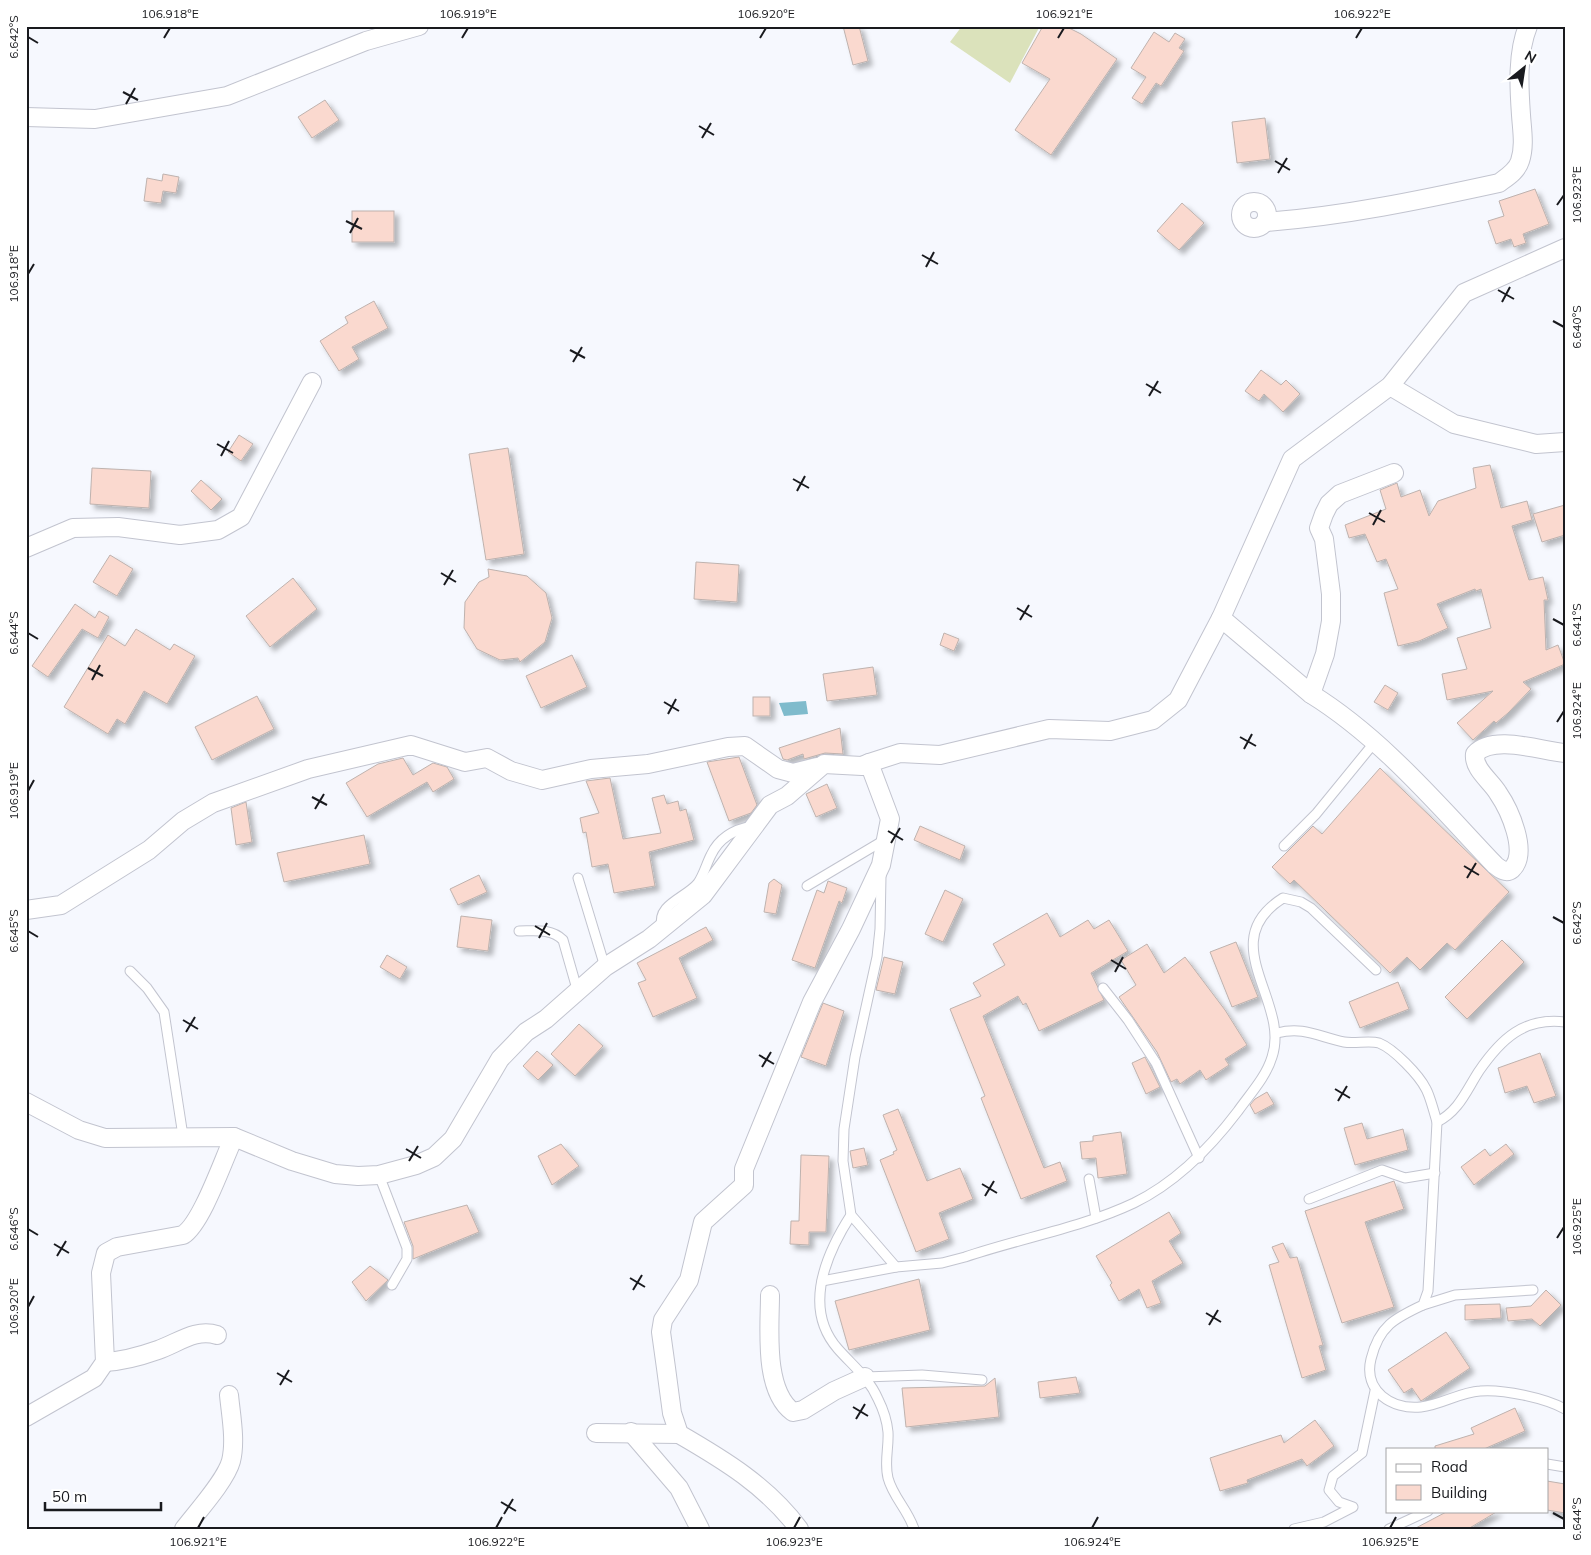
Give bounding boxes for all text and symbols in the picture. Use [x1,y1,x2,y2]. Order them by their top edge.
text: 106.918°E [141,6,199,21]
text: 106.919°E [439,6,497,21]
text: 106.920°E [737,6,795,21]
text: 106.921°E [1035,6,1093,21]
text: 106.922°E [1333,6,1391,21]
text: 6.642°S [6,15,21,59]
north arrow [1498,42,1548,92]
text: N [1521,46,1540,67]
text: 106.923°E [1569,166,1584,224]
text: 106.918°E [6,245,21,303]
text: 6.640°S [1569,305,1584,349]
text: 6.641°S [1569,603,1584,647]
text: 6.644°S [6,611,21,655]
text: 106.924°E [1569,682,1584,740]
text: 106.919°E [6,762,21,820]
text: 6.642°S [1569,901,1584,945]
text: 6.645°S [6,909,21,953]
text: 106.925°E [1569,1198,1584,1256]
text: 6.646°S [6,1207,21,1251]
text: 106.920°E [6,1278,21,1336]
legend [1386,1448,1548,1512]
text: Road [1431,1457,1468,1476]
scale bar [45,1480,161,1512]
text: Building [1431,1483,1487,1502]
text: 50 m [52,1487,87,1506]
text: 6.644°S [1569,1497,1584,1541]
text: 106.921°E [169,1534,227,1549]
text: 106.922°E [467,1534,525,1549]
text: 106.923°E [765,1534,823,1549]
text: 106.924°E [1063,1534,1121,1549]
text: 106.925°E [1361,1534,1419,1549]

